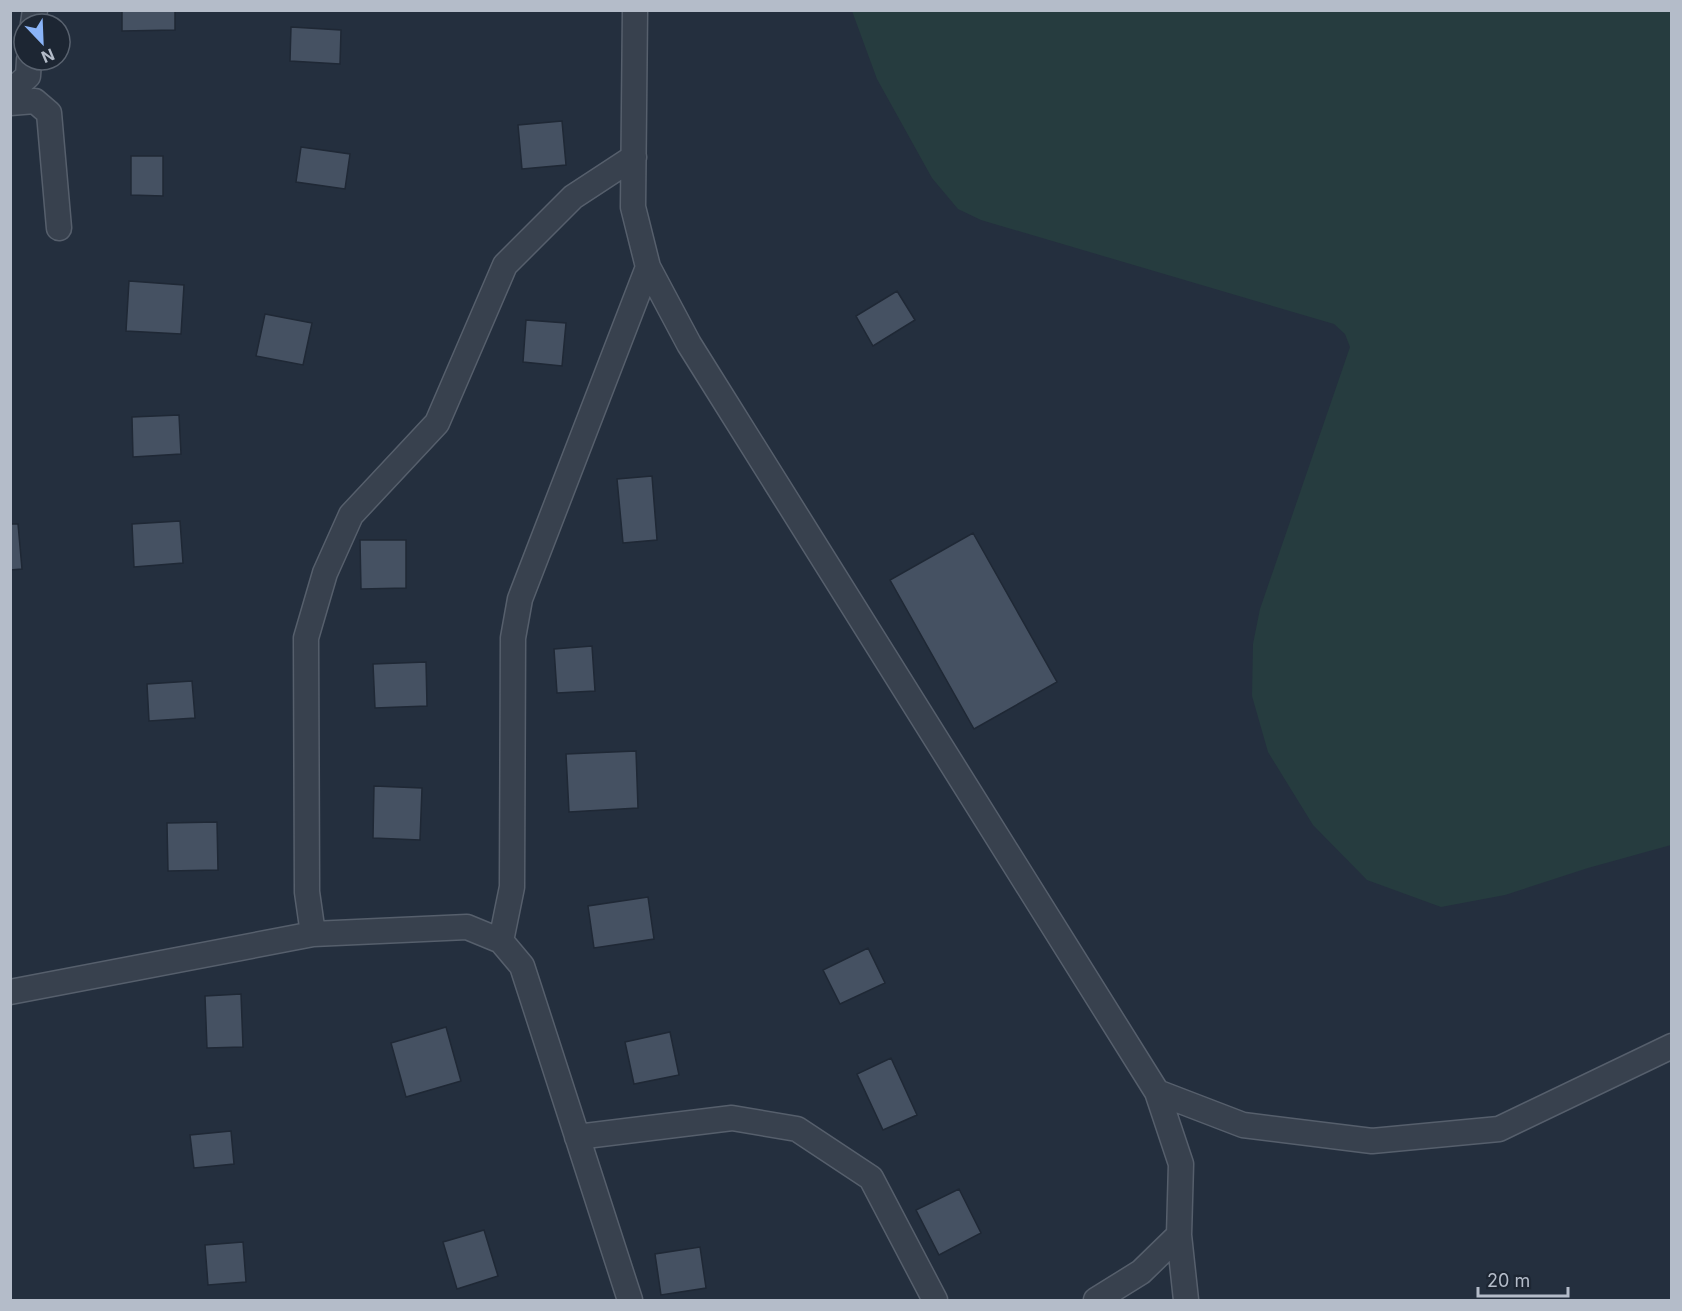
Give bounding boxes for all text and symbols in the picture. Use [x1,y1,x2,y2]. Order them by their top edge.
north arrow [12,12,72,72]
text: N [38,44,57,67]
scale bar [1478,1260,1568,1298]
text: 20 m [1487,1270,1530,1291]

